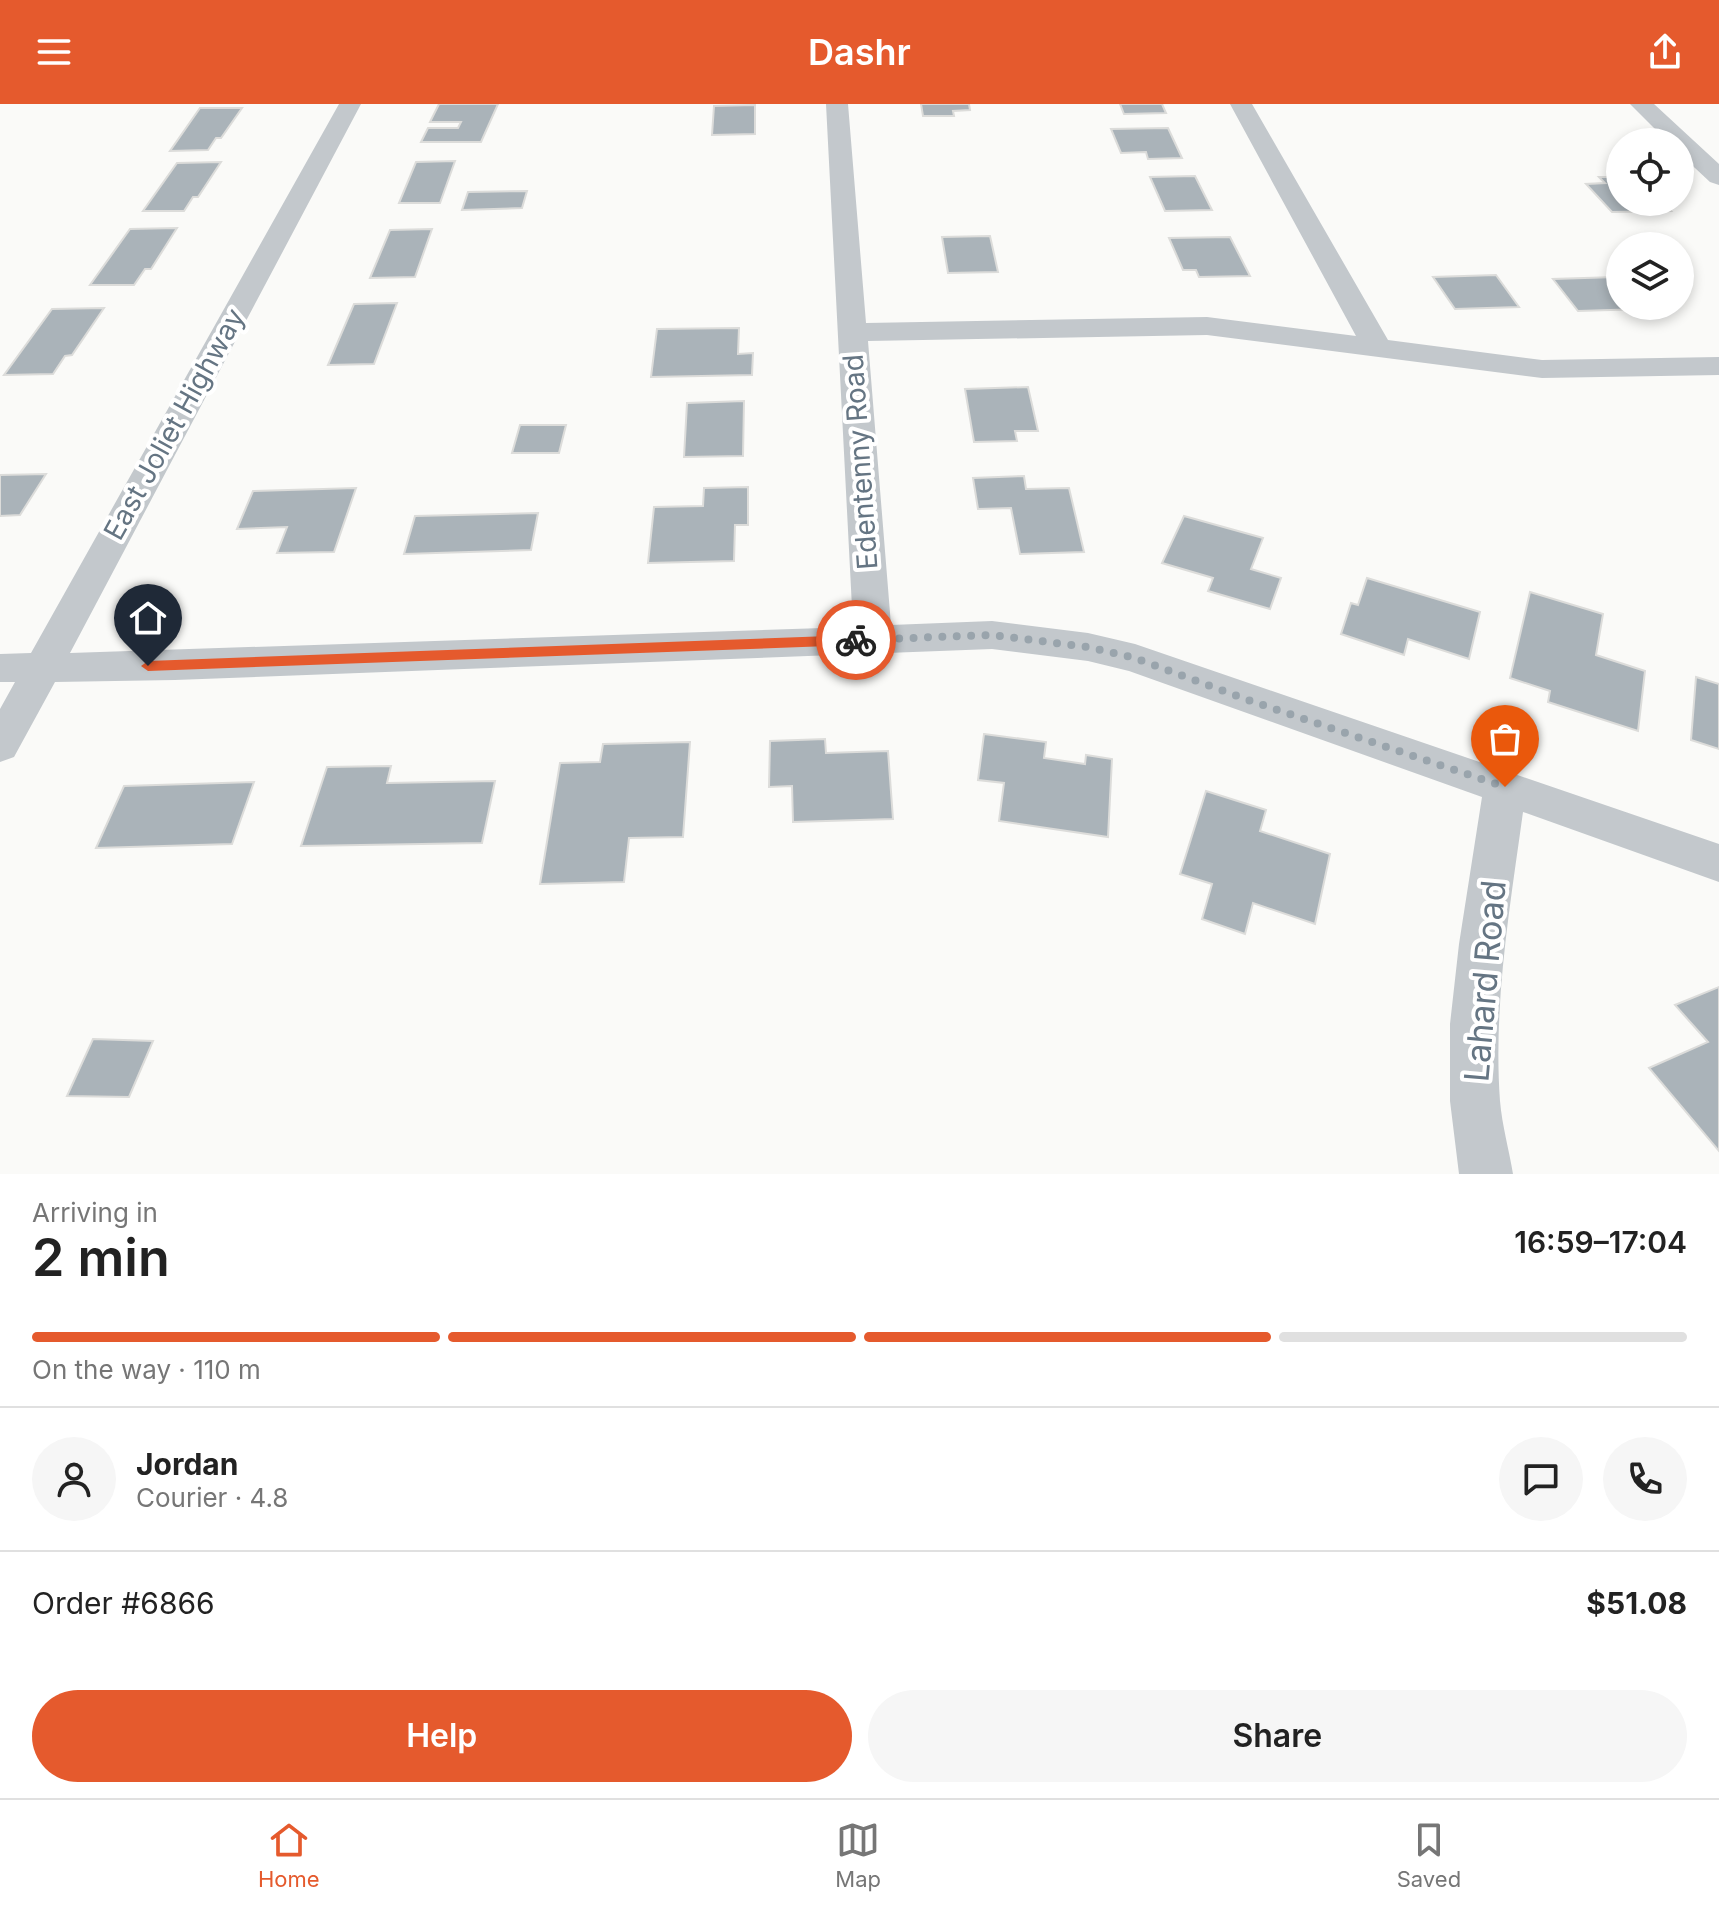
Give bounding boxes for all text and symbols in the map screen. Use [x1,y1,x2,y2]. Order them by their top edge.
icon: menu [32,30,76,74]
text: Dashr [808,30,911,74]
icon: share [1643,30,1687,74]
map controls [1606,128,1694,320]
button: locate [1606,128,1694,216]
button: layers [1606,232,1694,320]
street label: East Joliet Highway [96,302,252,546]
street label: Edentenny Road [836,353,884,571]
pin [114,584,182,666]
icon: home [126,596,170,640]
courier [816,600,896,680]
icon: bike [834,618,878,662]
pin [1471,705,1539,787]
icon: bag [1483,717,1527,761]
street label: Lahard Road [1455,878,1514,1083]
text: Arriving in [32,1197,158,1228]
text: 16:59–17:04 [1514,1224,1687,1260]
text: 2 min [32,1226,170,1289]
text: On the way · 110 m [32,1354,261,1385]
button: person [32,1437,116,1521]
button: chat [1499,1437,1583,1521]
button: phone [1603,1437,1687,1521]
text: Jordan [136,1446,238,1482]
text: Courier · 4.8 [136,1482,288,1513]
text: Order #6866 [32,1585,215,1621]
text: $51.08 [1586,1585,1687,1621]
button: Help [32,1690,852,1782]
button: Share [868,1690,1687,1782]
tab: Home [258,1818,320,1892]
tab: Map [835,1818,881,1892]
tab: Saved [1397,1818,1461,1892]

